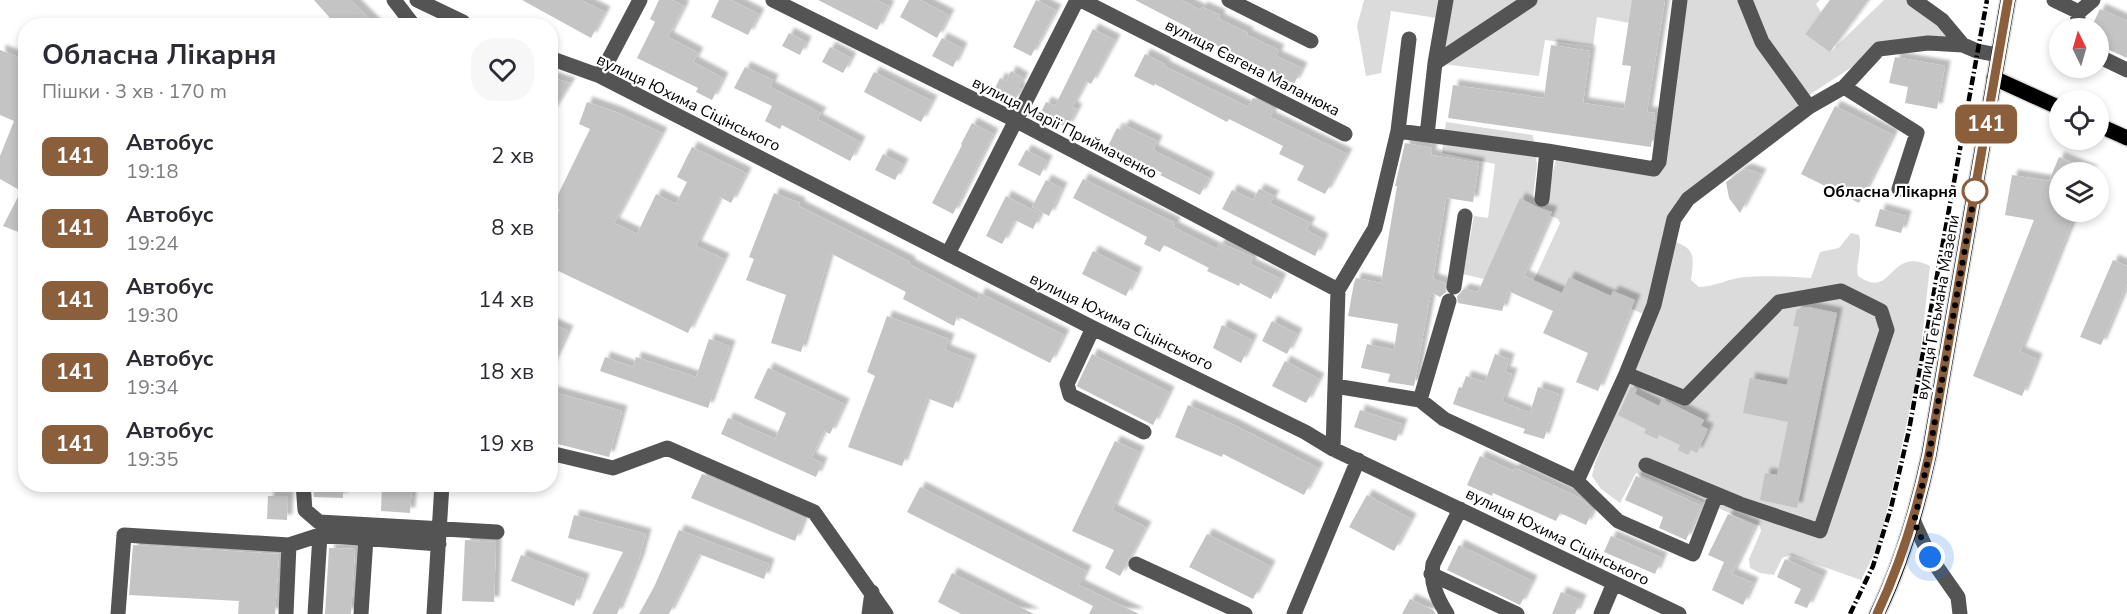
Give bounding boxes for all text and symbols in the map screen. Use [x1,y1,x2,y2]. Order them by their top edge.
street label: вулиця Євгена Маланюка [1161,14,1344,122]
north arrow [2049,18,2109,78]
map controls [2049,18,2109,222]
text: Обласна Лікарня [42,36,276,74]
button: heart [471,38,534,101]
street label: вулиця Юхима Сіцінського [593,49,784,157]
street label: вулиця Марії Приймаченко [968,72,1161,184]
text: Пішки · 3 хв · 170 m [42,78,227,105]
button: locate [2049,90,2109,150]
line badge: 141 [1952,104,2020,144]
text: 141 [1967,110,2005,138]
text: Автобус [126,128,214,158]
text: 2 хв [491,141,534,171]
text: 141 [56,142,94,170]
text: 19:18 [126,158,179,185]
button: layers [2049,162,2109,222]
marker: Обласна Лікарня [1962,178,1988,204]
place label: Обласна Лікарня [1823,181,1957,203]
text: Автобус [126,200,214,230]
text: 8 хв [491,213,534,243]
street label: вулиця Гетьмана Мазепи [1911,213,1965,401]
text: 141 [56,214,94,242]
text: 19:24 [126,230,179,257]
street label: вулиця Юхима Сіцінського [1026,268,1217,376]
text: Автобус [126,272,214,302]
text: 14 хв [478,285,534,315]
text: 141 [56,286,94,314]
text: 19:30 [126,302,179,329]
text: Автобус [126,344,214,374]
text: 18 хв [478,357,534,387]
text: 141 [56,358,94,386]
text: 19:34 [126,374,179,401]
text: Автобус [126,416,214,446]
text: 19 хв [478,429,534,459]
text: 141 [56,430,94,458]
text: 19:35 [126,446,179,473]
street label: вулиця Юхима Сіцінського [1462,483,1653,591]
your location [1915,542,1945,572]

